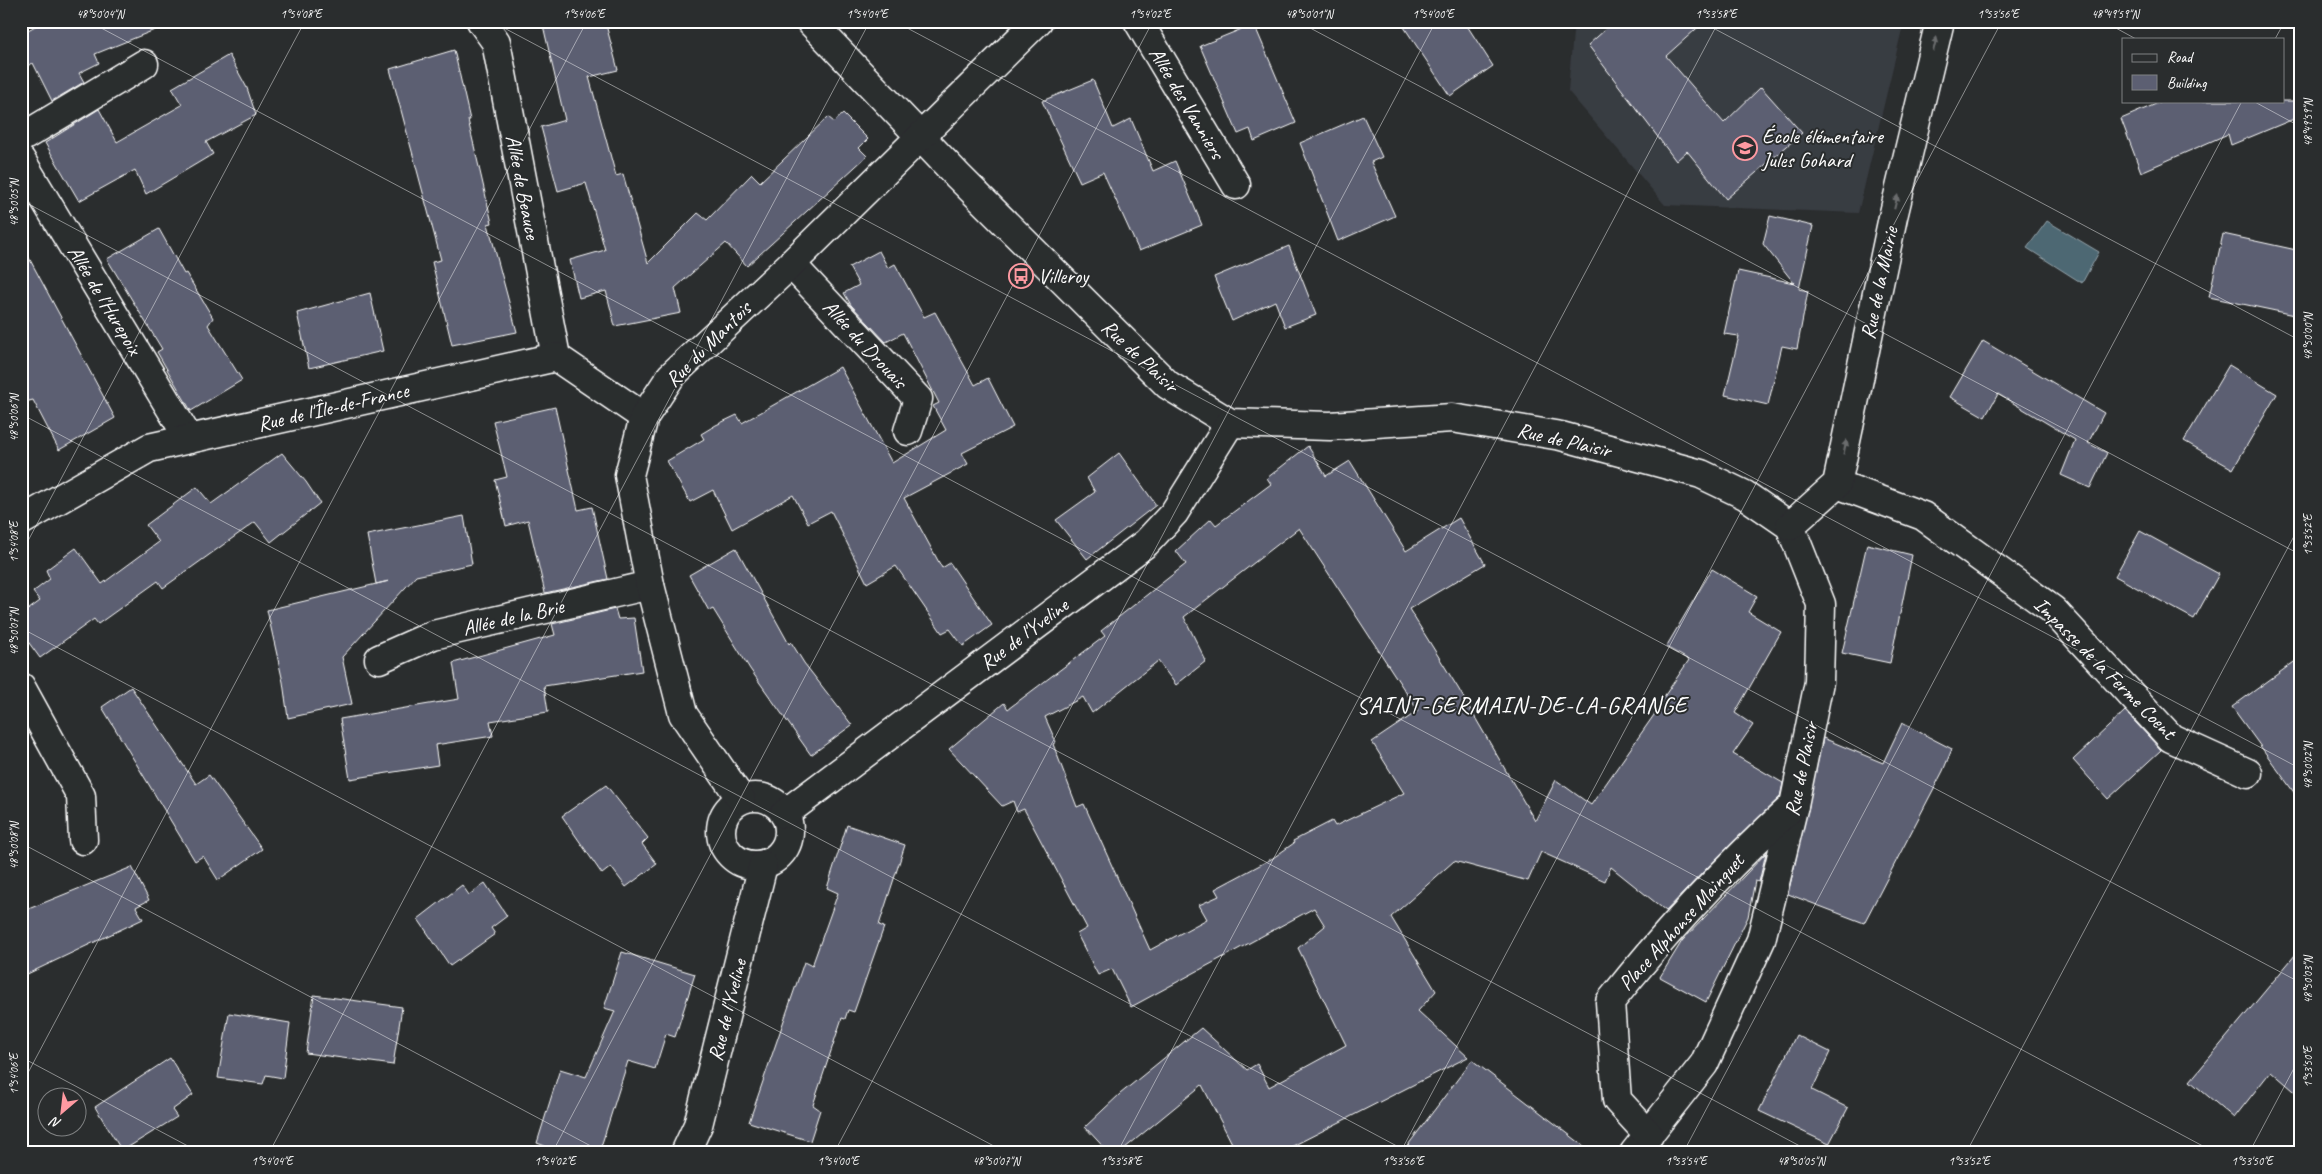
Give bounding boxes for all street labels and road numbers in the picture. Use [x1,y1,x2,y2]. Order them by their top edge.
street label: Allée des Vanniers [1143,42,1232,165]
street label: Allée de Beauce [500,133,546,242]
street label: Rue de la Mairie [1854,223,1904,341]
street label: Allée de l'Hurepoix [62,241,149,361]
street label: Rue du Mantois [660,294,758,392]
street label: Allée du Drouais [817,294,914,395]
street label: Rue de Plaisir [1096,314,1186,400]
street label: Rue de l'Île-de-France [255,377,412,437]
street label: Rue de Plaisir [1515,417,1616,464]
street label: Impasse de la Ferme Coent [2028,591,2183,746]
street label: Allée de la Brie [460,592,567,641]
street label: Rue de l'Yveline [975,592,1074,676]
street label: Rue de Plaisir [1778,717,1824,818]
street label: Place Alphonse Mainguet [1613,847,1751,996]
street label: Rue de l'Yveline [702,955,752,1064]

